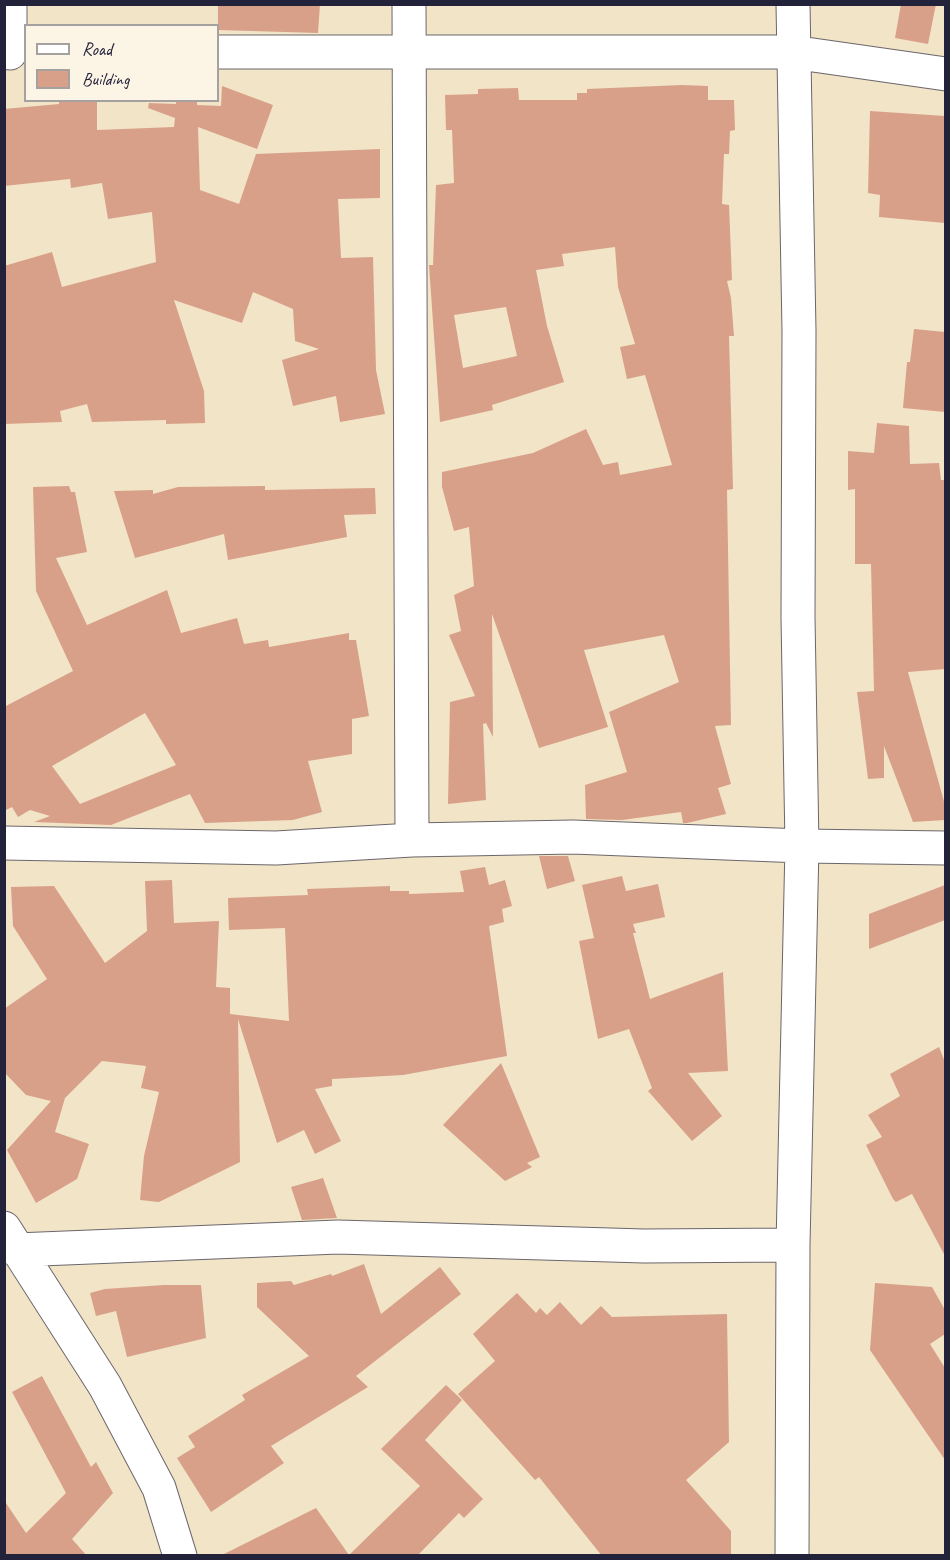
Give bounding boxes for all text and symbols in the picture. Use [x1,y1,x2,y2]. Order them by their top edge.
legend [24,24,219,102]
text: Road [82,38,112,60]
text: Building [82,68,129,90]

